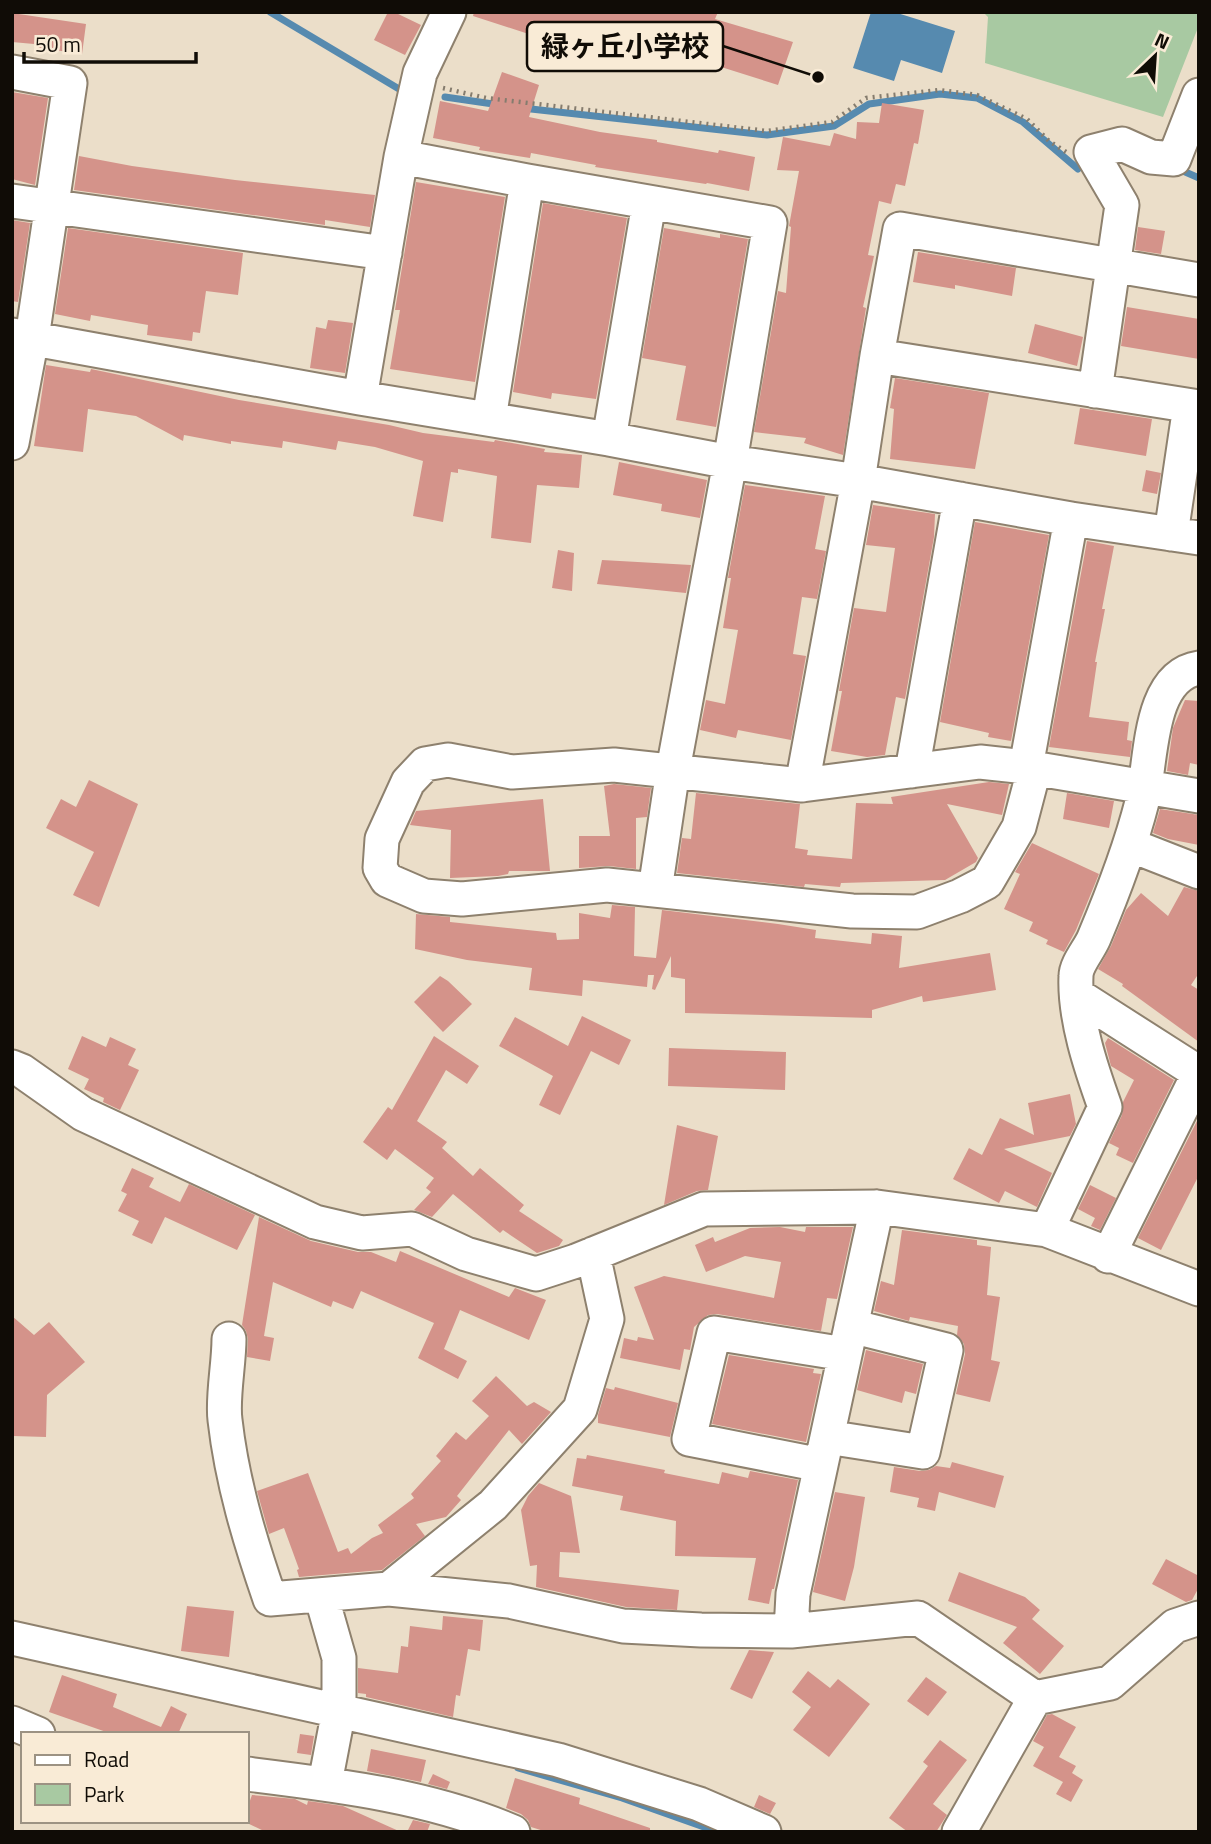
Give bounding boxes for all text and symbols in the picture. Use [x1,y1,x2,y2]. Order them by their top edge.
scale bar [24,21,196,65]
north arrow [1120,21,1190,91]
callout: 緑ヶ丘小学校 [527,22,723,71]
text: 緑ヶ丘小学校 [541,24,709,67]
text: N [1150,24,1174,56]
text: 50 m [35,28,81,60]
legend [21,1732,248,1823]
text: Road [84,1743,129,1775]
text: Park [84,1778,124,1810]

